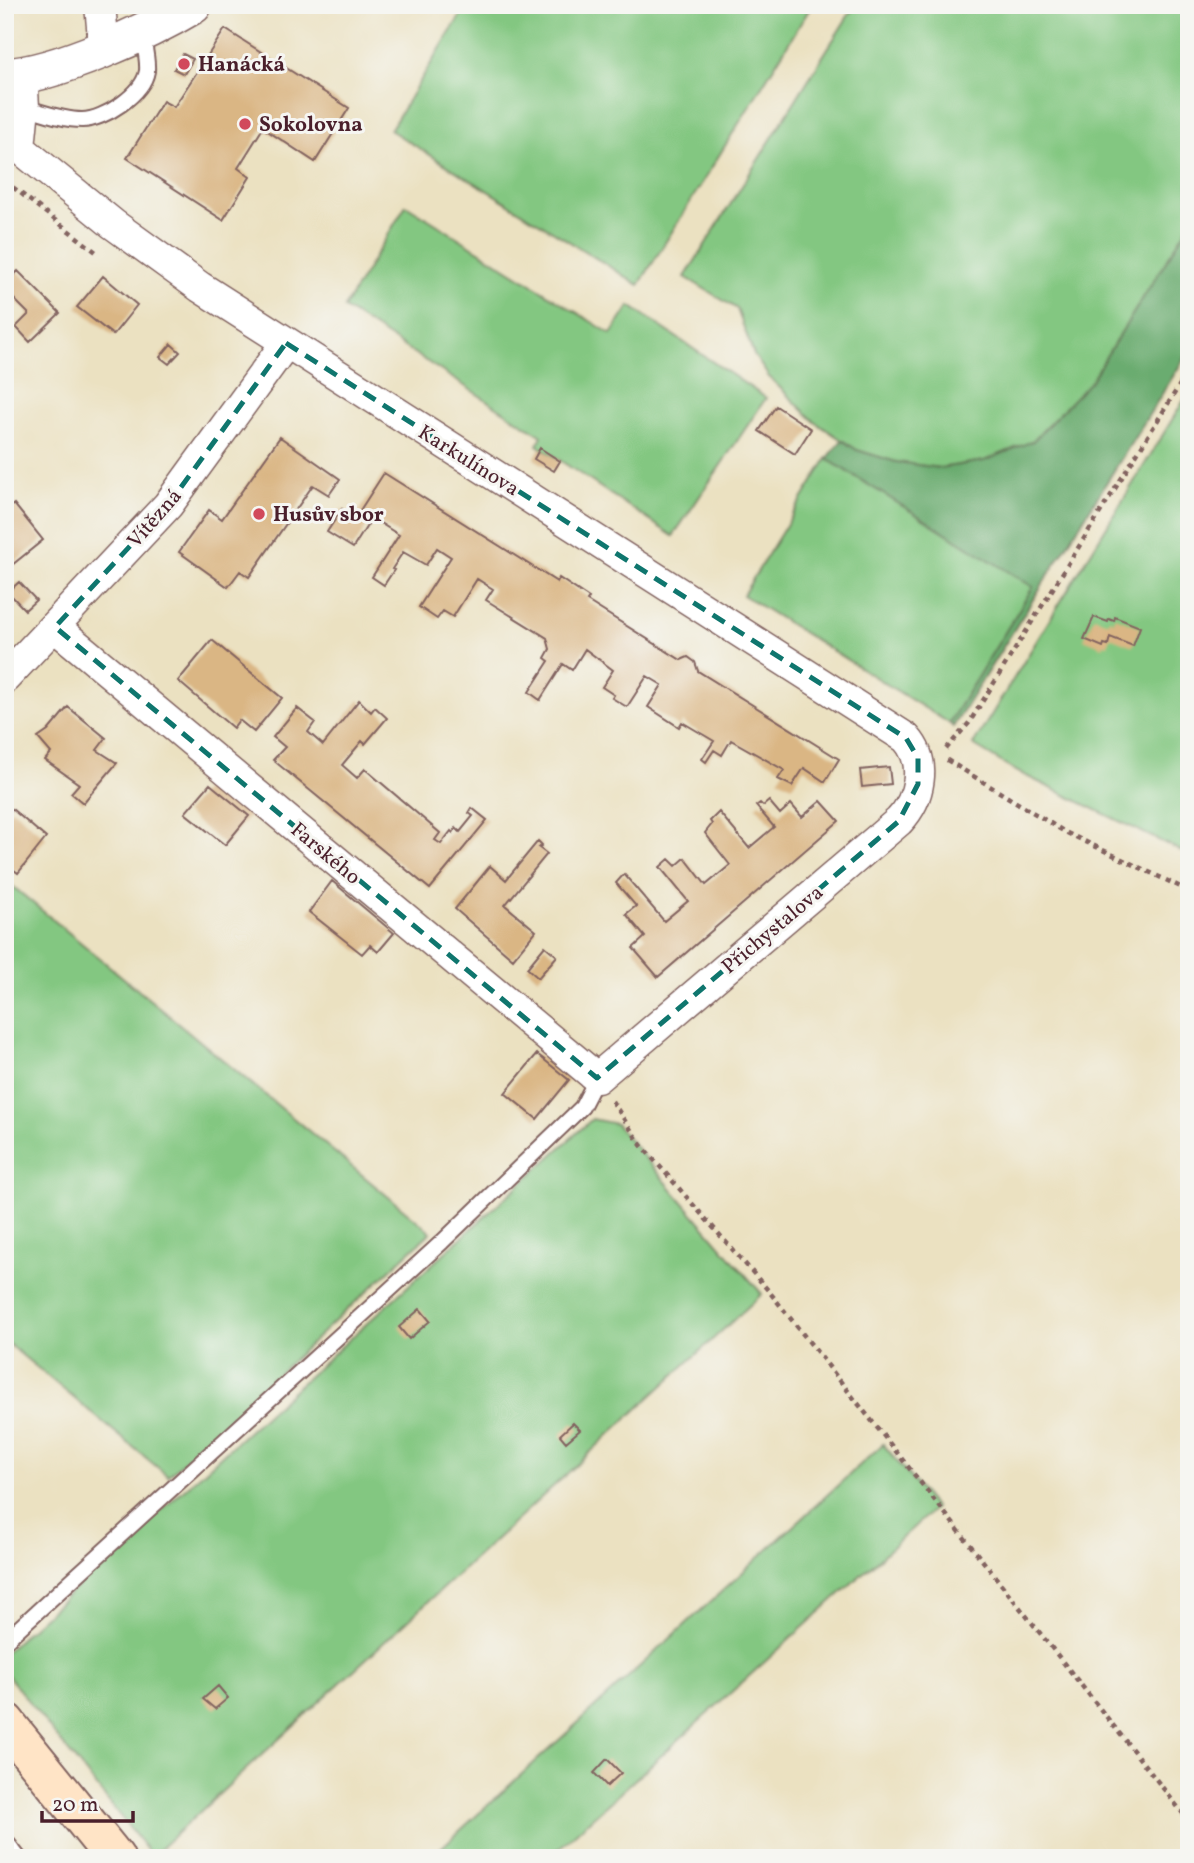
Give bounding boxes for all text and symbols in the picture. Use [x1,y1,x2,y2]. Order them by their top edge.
place label: Hanácká [198,51,285,80]
marker: Hanácká [176,56,192,72]
place label: Sokolovna [259,111,363,140]
marker: Sokolovna [237,116,253,132]
street label: Karkulínova [412,419,524,504]
street label: Vítězná [121,483,189,555]
place label: Husův sbor [273,501,384,530]
marker: Husův sbor [251,506,267,522]
street label: Farského [284,816,366,892]
street label: Přichystalova [716,879,830,981]
scale bar [42,1779,133,1823]
text: 20 m [52,1791,98,1820]

